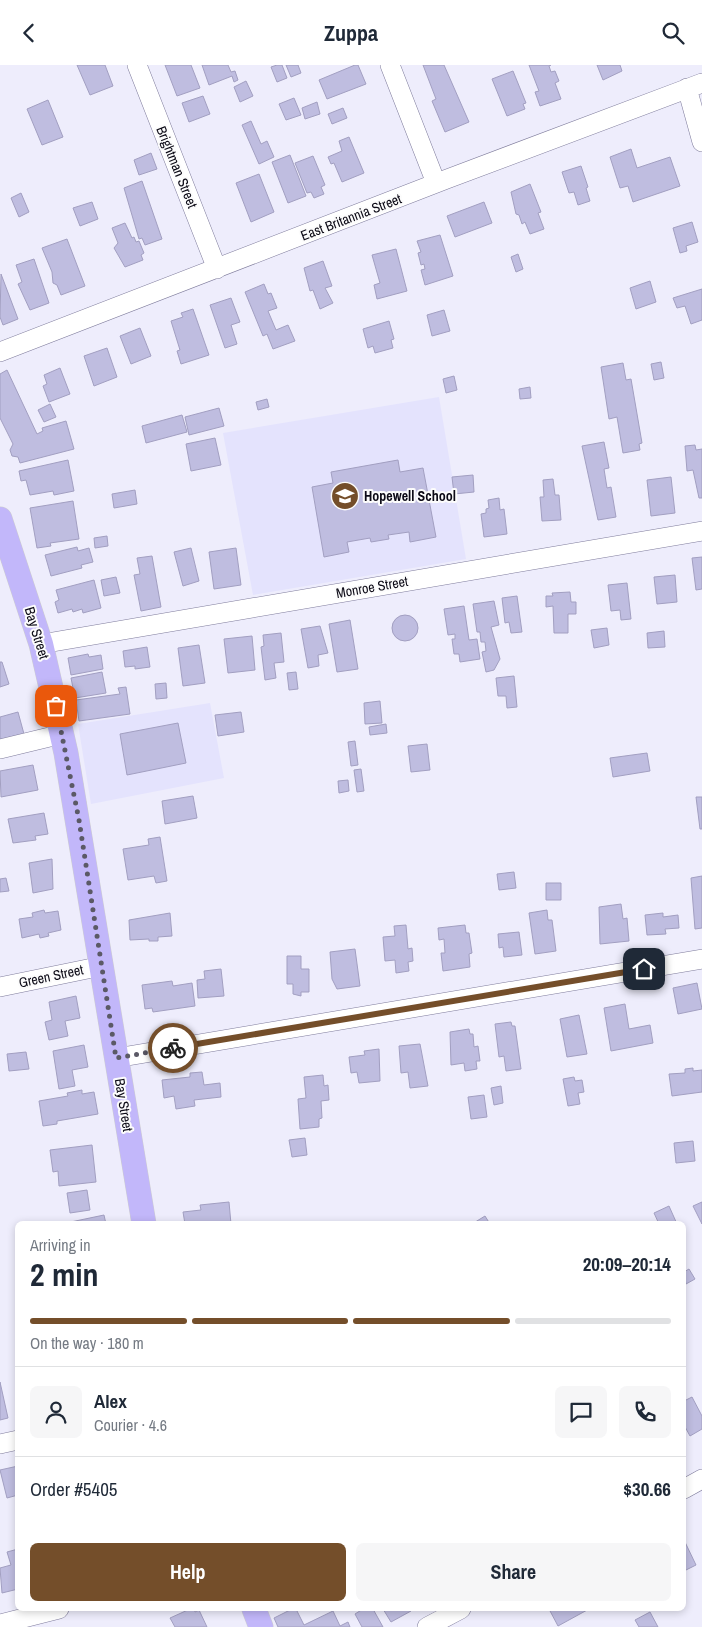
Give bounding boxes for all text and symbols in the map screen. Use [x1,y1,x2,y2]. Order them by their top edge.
text: Zuppa [324,18,378,48]
icon: back [15,19,43,47]
icon: search [659,19,687,47]
street label: Brightman Street [152,123,202,211]
street label: East Britannia Street [298,189,404,245]
school or university icon: Hopewell School [330,481,360,511]
place label: Hopewell School [364,487,456,505]
street label: Monroe Street [335,572,409,602]
street label: Bay Street [21,605,53,661]
pin [35,685,77,727]
icon: bag [42,692,70,720]
pin [623,948,665,990]
icon: home [630,955,658,983]
street label: Green Street [17,960,85,992]
courier [148,1023,198,1073]
icon: bike [159,1034,187,1062]
street label: Bay Street [111,1077,137,1133]
text: Arriving in [30,1234,91,1256]
text: 20:09–20:14 [583,1251,671,1277]
text: 2 min [30,1253,99,1296]
text: On the way · 180 m [30,1332,144,1354]
button: person [30,1386,82,1438]
button: chat [555,1386,607,1438]
button: phone [619,1386,671,1438]
text: Alex [94,1388,127,1414]
text: Courier · 4.6 [94,1414,167,1436]
text: Order #5405 [30,1476,117,1502]
text: $30.66 [623,1476,671,1502]
button: Help [30,1543,346,1601]
button: Share [356,1543,671,1601]

